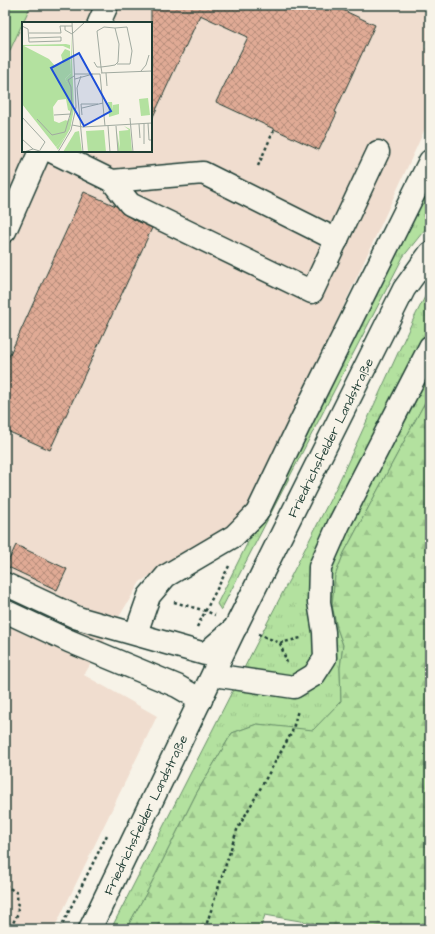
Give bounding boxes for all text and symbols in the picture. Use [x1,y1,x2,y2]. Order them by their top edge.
inset map [22,22,152,152]
street label: Friedrichsfelder Landstraße [284,355,378,521]
street label: Friedrichsfelder Landstraße [100,732,192,898]

